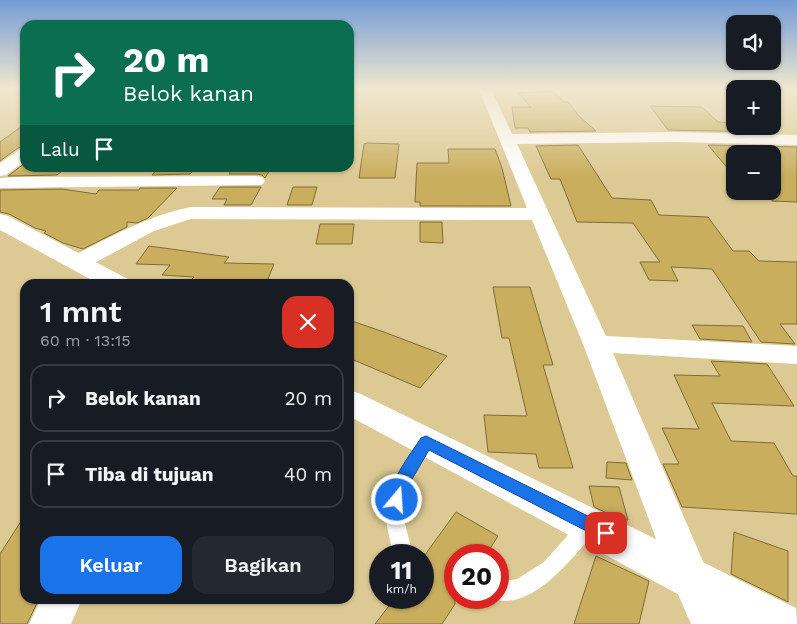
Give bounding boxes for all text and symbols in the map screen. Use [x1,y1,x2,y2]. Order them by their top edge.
map controls [726,15,781,200]
button: sound [726,15,781,70]
text: 20 m [123,39,209,81]
icon: right [40,40,105,105]
button: + [726,80,781,135]
text: Belok kanan [123,81,254,106]
icon: arrive [90,135,118,163]
text: Lalu [40,138,80,161]
button: − [726,145,781,200]
text: 1 mnt [40,294,121,329]
button: close [282,296,334,348]
text: 60 m · 13:15 [40,331,130,350]
icon: right [42,384,70,412]
text: Belok kanan [85,387,201,410]
text: 20 m [285,387,332,410]
icon: arrive [42,460,70,488]
text: Tiba di tujuan [85,463,214,486]
text: 40 m [284,463,332,486]
position arrow [370,473,422,525]
pin [585,512,627,554]
icon: arrive [592,519,620,547]
button: Keluar [40,536,182,594]
button: Bagikan [192,536,334,594]
speed limit sign: 20 [444,544,509,609]
text: 11 [391,556,412,585]
text: km/h [386,582,417,596]

